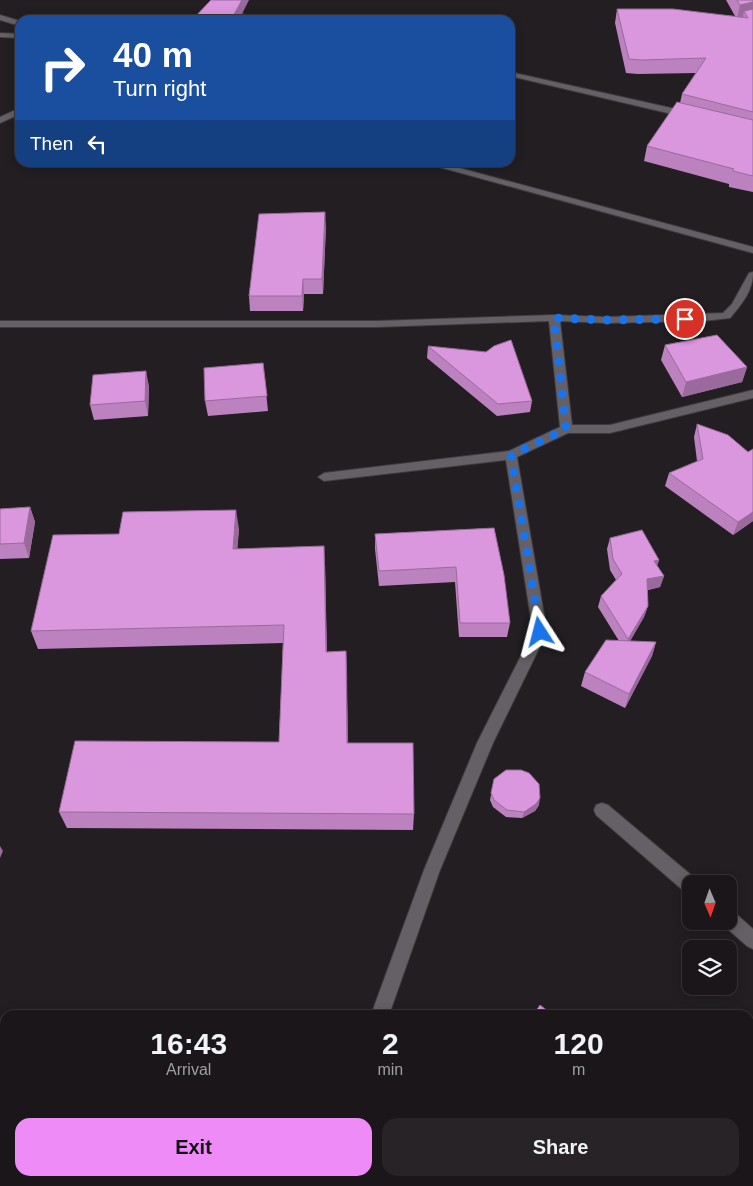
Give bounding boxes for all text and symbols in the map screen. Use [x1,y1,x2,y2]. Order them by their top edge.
icon: right [30,35,95,100]
text: 40 m [113,35,193,74]
text: Turn right [113,76,206,101]
icon: left [83,130,111,158]
text: Then [30,133,73,154]
pin [664,298,706,340]
icon: arrive [671,305,699,333]
position arrow [513,605,565,657]
north arrow [682,875,738,930]
map controls [682,875,737,995]
button: layers [682,940,737,995]
text: 16:43 [150,1027,227,1060]
text: 2 [382,1027,399,1060]
text: 120 [554,1027,604,1060]
text: Arrival [166,1061,211,1078]
text: min [377,1061,403,1078]
text: m [572,1061,585,1078]
button: Exit [15,1118,372,1176]
button: Share [382,1118,739,1176]

